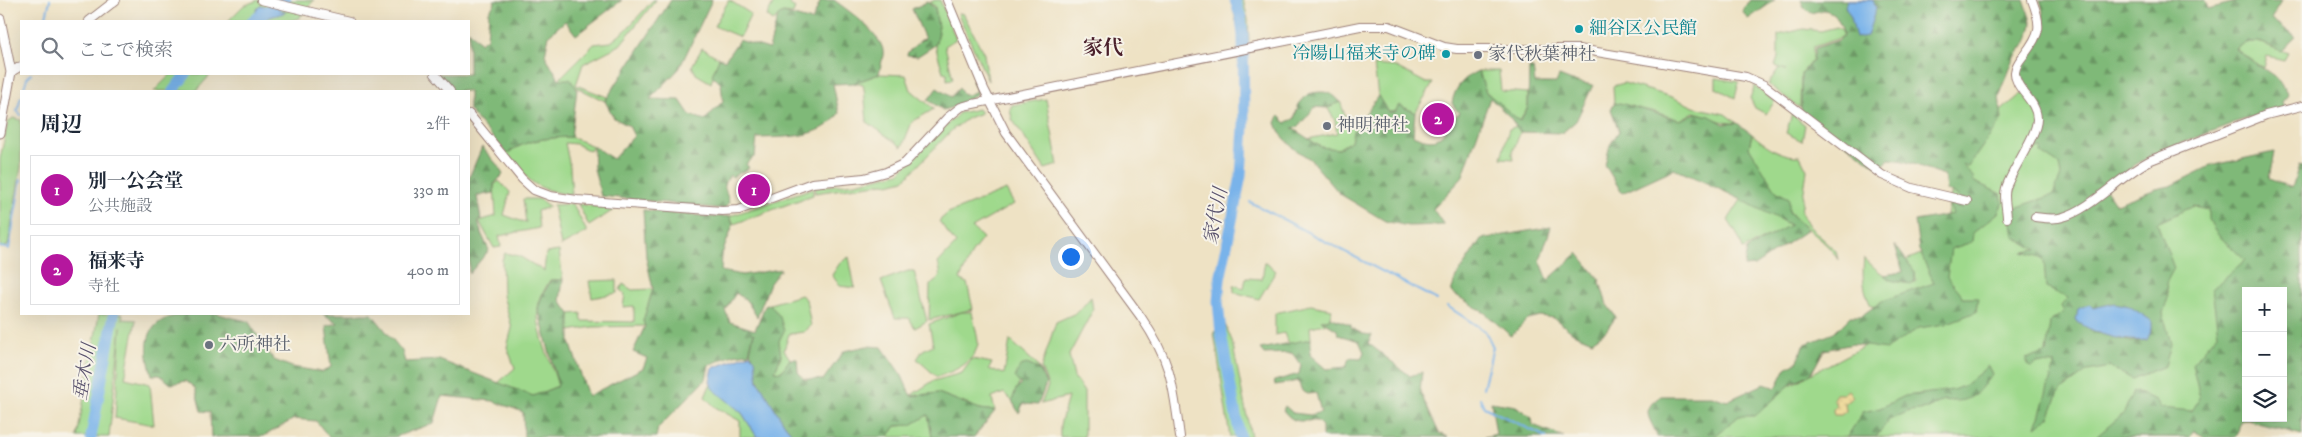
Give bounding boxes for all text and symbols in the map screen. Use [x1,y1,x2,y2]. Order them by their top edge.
place label: 細谷区公民館 [1589,18,1697,40]
search box [20,20,470,75]
marker: 細谷区公民館 [1573,23,1585,35]
icon: search [38,34,66,62]
district label: 家代 [1083,36,1123,61]
text: ここで検索 [78,39,173,62]
place label: 冷陽山福来寺の碑 [1292,43,1436,65]
place label: 家代秋葉神社 [1488,44,1596,66]
marker: 冷陽山福来寺の碑 [1440,48,1452,60]
marker: 家代秋葉神社 [1472,49,1484,61]
pin: 2 [1422,100,1454,138]
text: 周辺 [40,112,82,138]
text: 2件 [426,114,450,134]
place label: 神明神社 [1337,115,1409,137]
marker: 神明神社 [1321,120,1333,132]
text: 別一公会堂 [88,170,183,193]
pin: 1 [738,171,770,209]
text: 1 [54,180,60,200]
text: 330 m [413,180,449,200]
water label: 家代川 [1199,184,1233,246]
text: 公共施設 [88,196,152,216]
your location [1058,244,1084,270]
text: 福来寺 [88,250,145,273]
text: 2 [53,260,61,280]
text: 400 m [407,260,449,280]
text: 寺社 [88,276,120,296]
map controls [2242,287,2287,422]
button: + [2242,287,2287,332]
button: − [2242,332,2287,377]
place label: 六所神社 [219,334,291,356]
marker: 六所神社 [203,339,215,351]
water label: 垂木川 [69,340,102,402]
button: layers [2242,377,2287,422]

